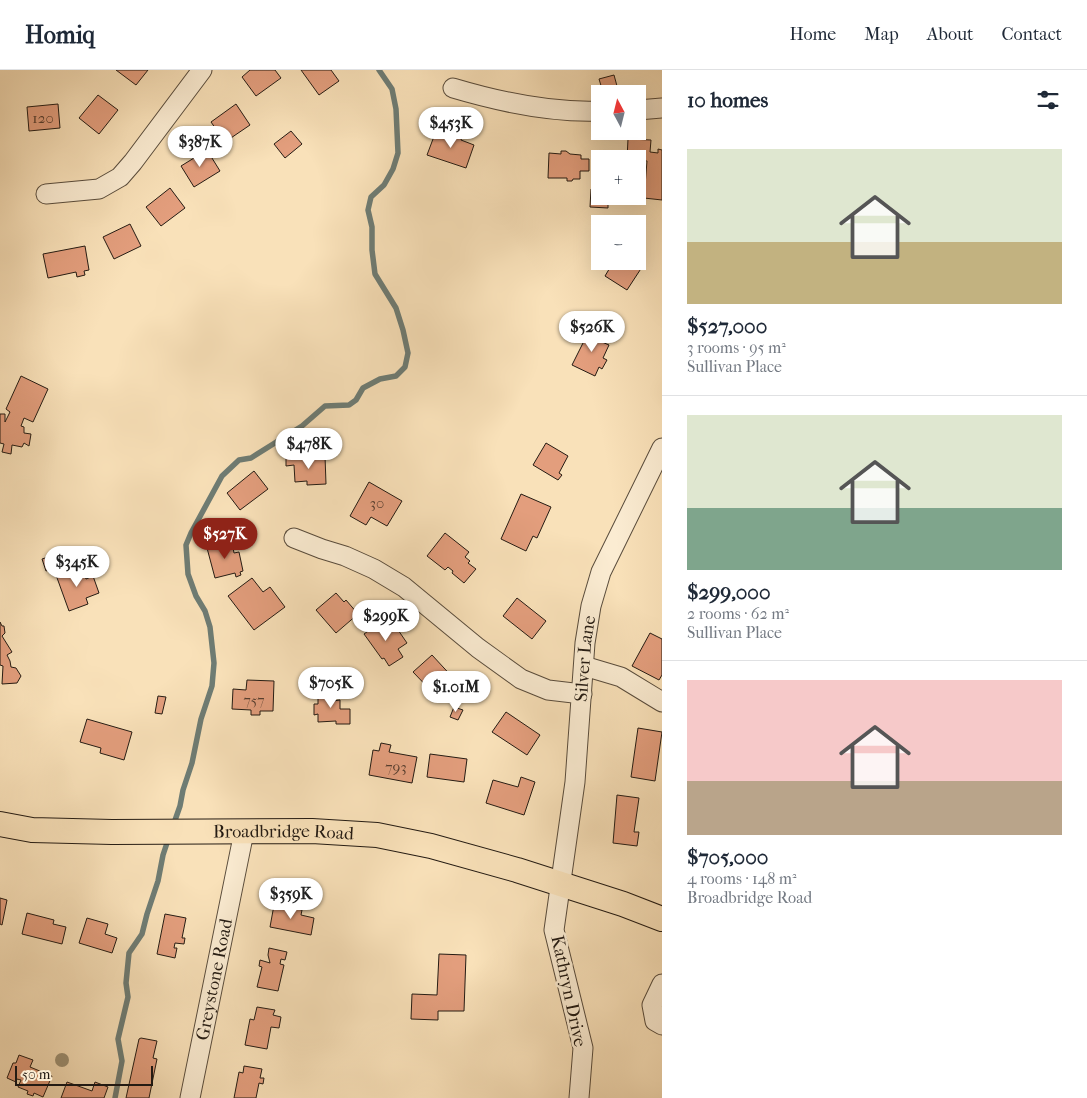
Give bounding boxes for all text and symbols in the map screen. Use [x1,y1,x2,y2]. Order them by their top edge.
text: Homiq [25,21,95,49]
text: Home [789,24,836,45]
text: Map [864,24,899,45]
text: About [927,24,973,45]
text: Contact [1001,24,1062,45]
north arrow [591,85,646,140]
map controls [591,85,646,270]
icon: filters [1034,86,1062,114]
text: 10 homes [687,88,768,112]
pin: $453K [416,106,486,149]
house number: 120 [32,109,54,127]
text: $453K [430,113,472,132]
pin: $387K [165,126,235,168]
text: $387K [179,132,221,151]
button: + [591,150,646,205]
icon: home [830,182,920,272]
button: − [591,215,646,270]
pin: $526K [557,310,627,353]
text: $527,000 [687,314,767,338]
text: $526K [570,317,614,336]
text: 3 rooms · 95 m² [687,338,786,357]
text: Sullivan Place [687,357,782,376]
pin: $478K [274,428,344,470]
text: $478K [286,434,332,453]
icon: home [830,447,920,537]
house number: 30 [370,494,384,512]
pin: $527K [190,518,260,560]
text: $527K [203,524,247,543]
pin: $345K [42,546,112,588]
text: $345K [56,552,98,571]
text: $299,000 [687,580,771,604]
pin: $299K [351,600,421,642]
text: 2 rooms · 62 m² [687,604,789,623]
text: $299K [363,606,409,625]
street label: Silver Lane [571,614,600,703]
text: Sullivan Place [687,623,782,642]
pin: $705K [296,666,366,709]
pin: $1.01M [415,670,497,713]
text: $705K [309,673,353,692]
text: $1.01M [433,677,479,696]
house number: 757 [244,691,264,709]
icon: home [830,712,920,802]
house number: 793 [385,758,407,776]
street label: Broadbridge Road [213,821,355,845]
text: $705,000 [687,845,768,869]
text: 4 rooms · 148 m² [687,869,796,888]
pin: $359K [256,878,326,920]
text: $359K [270,884,312,903]
text: Broadbridge Road [687,888,812,907]
street label: Greystone Road [192,917,237,1042]
street label: Kathryn Drive [546,933,591,1049]
scale bar [15,1063,152,1086]
text: 50 m [22,1066,50,1083]

